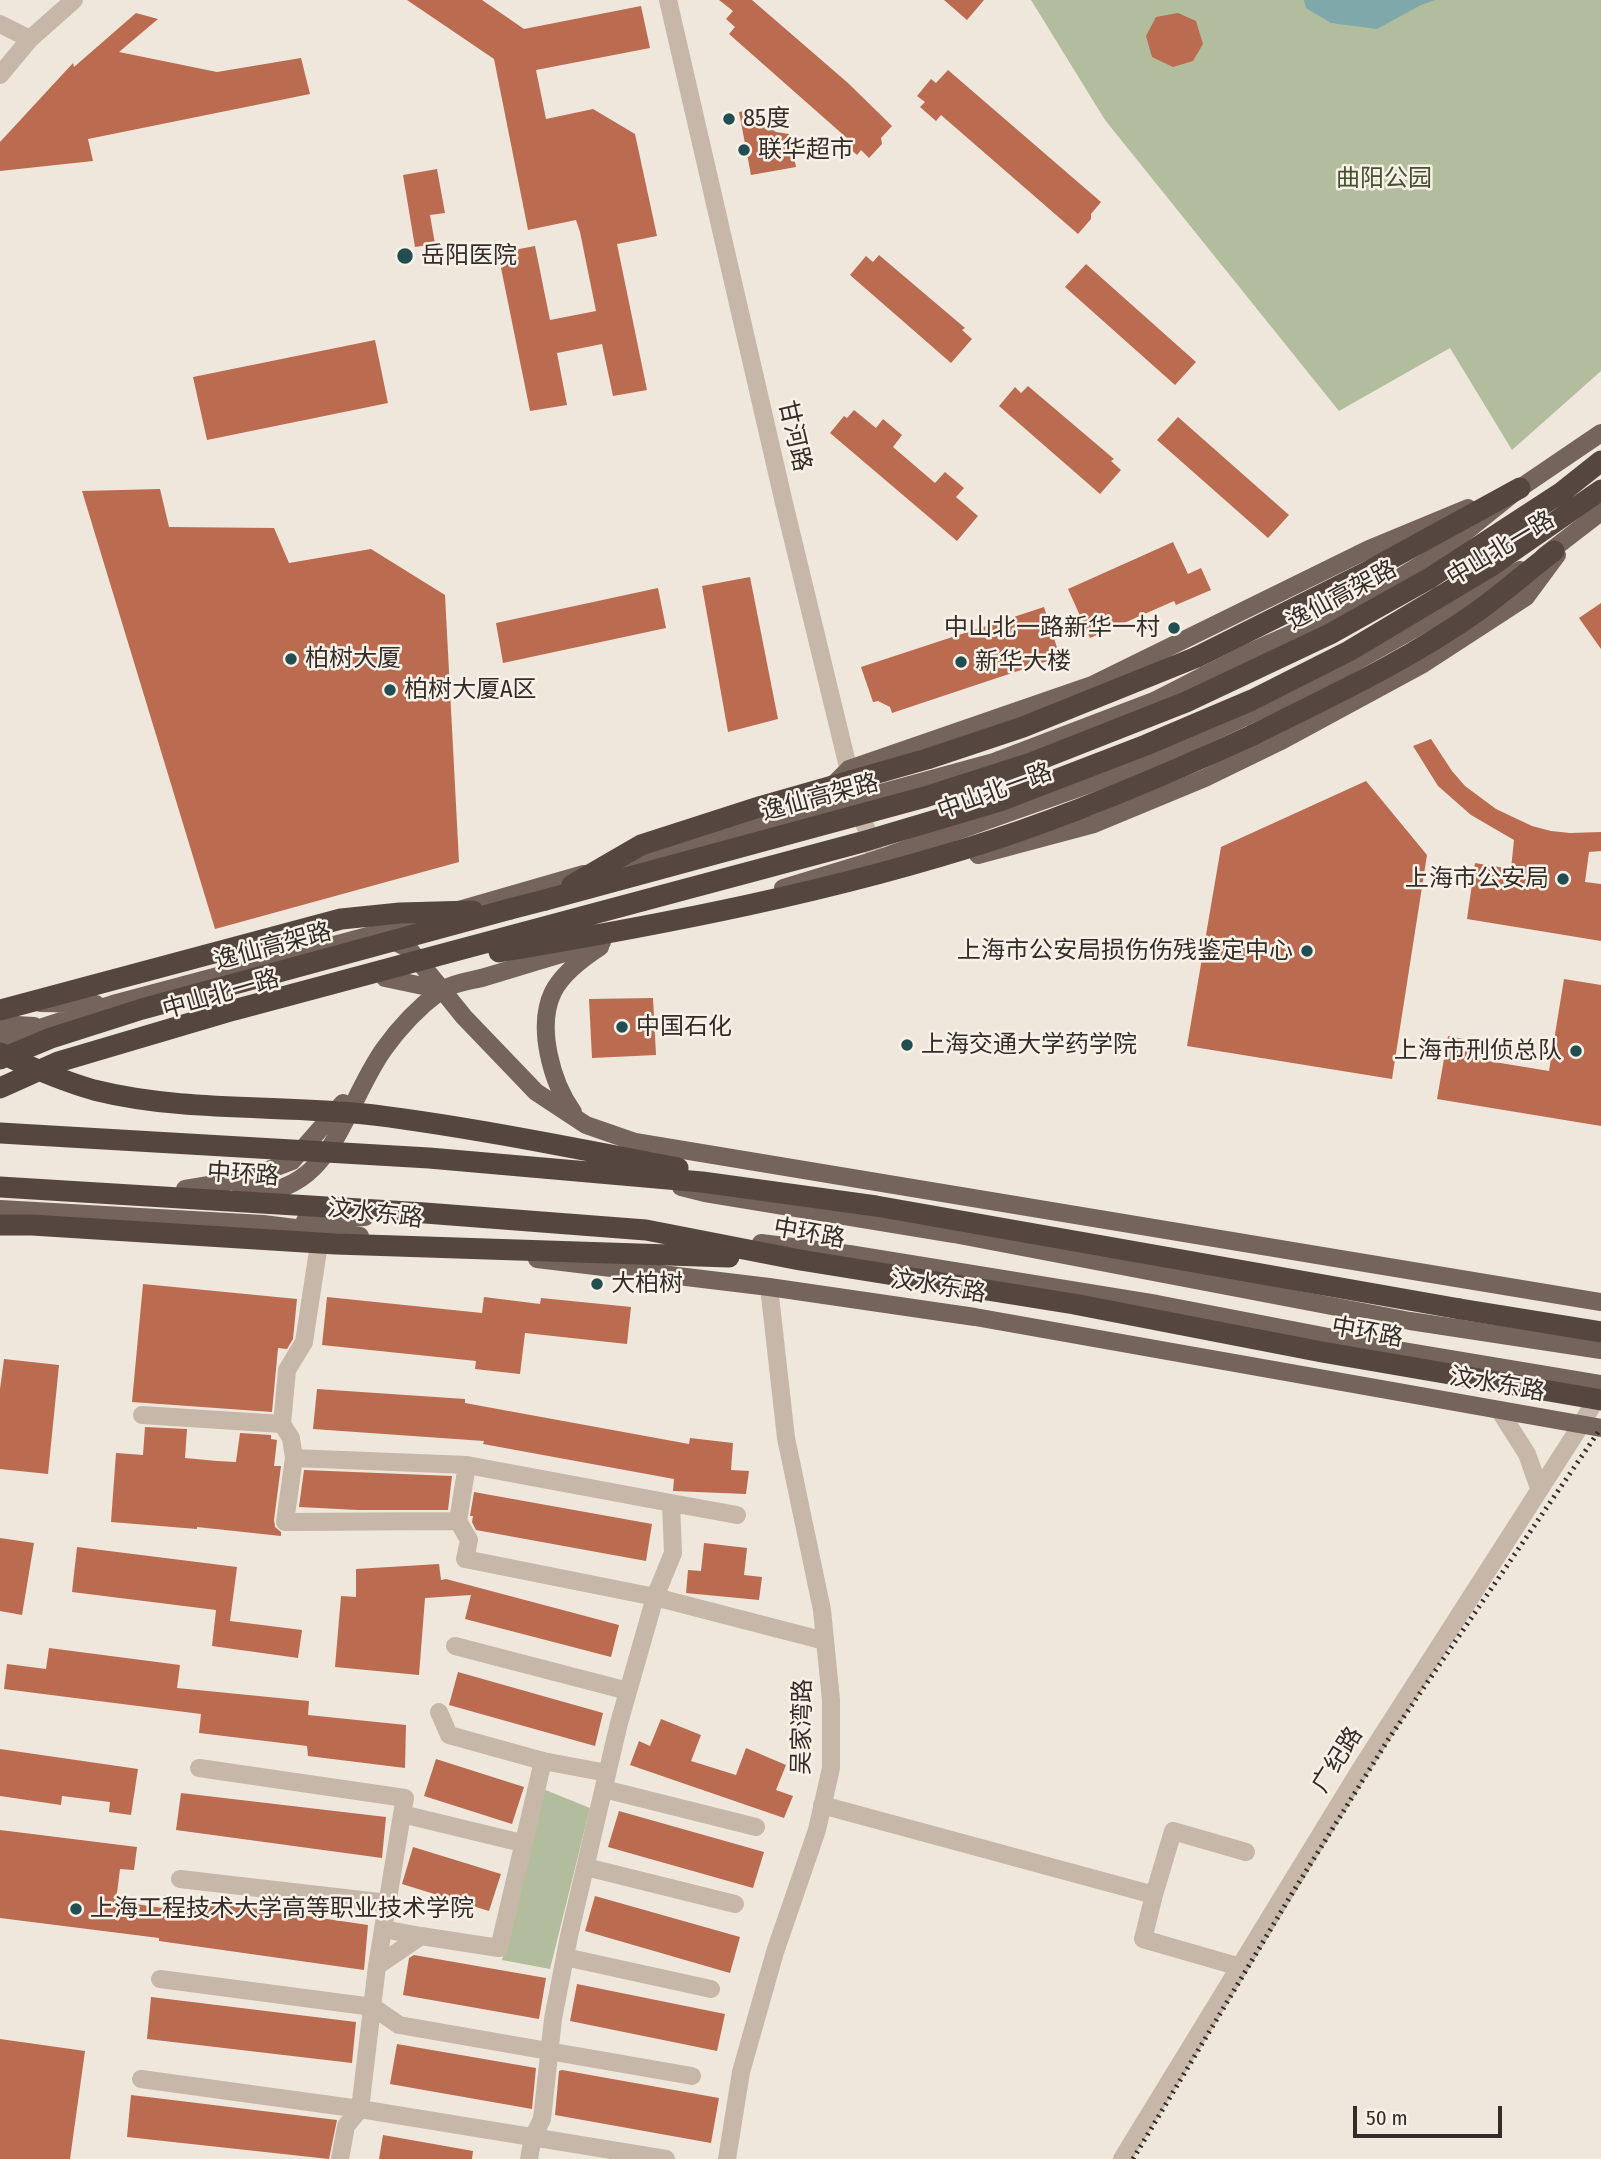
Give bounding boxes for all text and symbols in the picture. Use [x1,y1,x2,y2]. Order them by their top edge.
place label: 85度 [743,105,790,133]
marker: 85度 [721,111,737,127]
place label: 联华超市 [758,136,854,164]
marker: 联华超市 [736,142,752,158]
park label: 曲阳公园 [1336,165,1432,193]
place label: 岳阳医院 [421,242,517,270]
marker: 岳阳医院 [395,246,415,266]
street label: 甘河路 [772,398,816,474]
street label: 中山北一路 [1442,506,1560,592]
street label: 逸仙高架路 [1282,555,1402,637]
place label: 中山北一路新华一村 [944,614,1160,642]
marker: 中山北一路新华一村 [1166,620,1182,636]
place label: 柏树大厦 [305,645,401,673]
place label: 新华大楼 [975,648,1071,676]
marker: 柏树大厦 [283,651,299,667]
marker: 新华大楼 [953,654,969,670]
place label: 柏树大厦A区 [404,676,537,704]
marker: 柏树大厦A区 [382,682,398,698]
street label: 中山北一路 [934,758,1056,826]
street label: 逸仙高架路 [758,769,882,827]
place label: 上海市公安局 [1405,865,1549,893]
marker: 上海市公安局 [1555,871,1571,887]
street label: 逸仙高架路 [211,918,335,976]
place label: 上海市公安局损伤伤残鉴定中心 [957,937,1293,965]
marker: 上海市公安局损伤伤残鉴定中心 [1299,943,1315,959]
street label: 中山北一路 [159,965,283,1025]
place label: 中国石化 [636,1013,732,1041]
marker: 中国石化 [614,1019,630,1035]
place label: 上海交通大学药学院 [921,1031,1137,1059]
marker: 上海交通大学药学院 [899,1037,915,1053]
place label: 上海市刑侦总队 [1394,1037,1562,1065]
marker: 上海市刑侦总队 [1568,1043,1584,1059]
street label: 中环路 [206,1158,280,1192]
street label: 汶水东路 [326,1194,424,1234]
street label: 中环路 [771,1214,847,1254]
street label: 汶水东路 [888,1265,988,1309]
place label: 大柏树 [611,1270,683,1298]
marker: 大柏树 [589,1276,605,1292]
street label: 中环路 [1329,1313,1405,1353]
street label: 汶水东路 [1447,1362,1547,1408]
street label: 吴家湾路 [788,1679,818,1775]
street label: 广纪路 [1307,1722,1369,1798]
place label: 上海工程技术大学高等职业技术学院 [90,1895,474,1923]
marker: 上海工程技术大学高等职业技术学院 [68,1901,84,1917]
scale bar [1356,2092,1505,2136]
text: 50 m [1366,2105,1408,2131]

